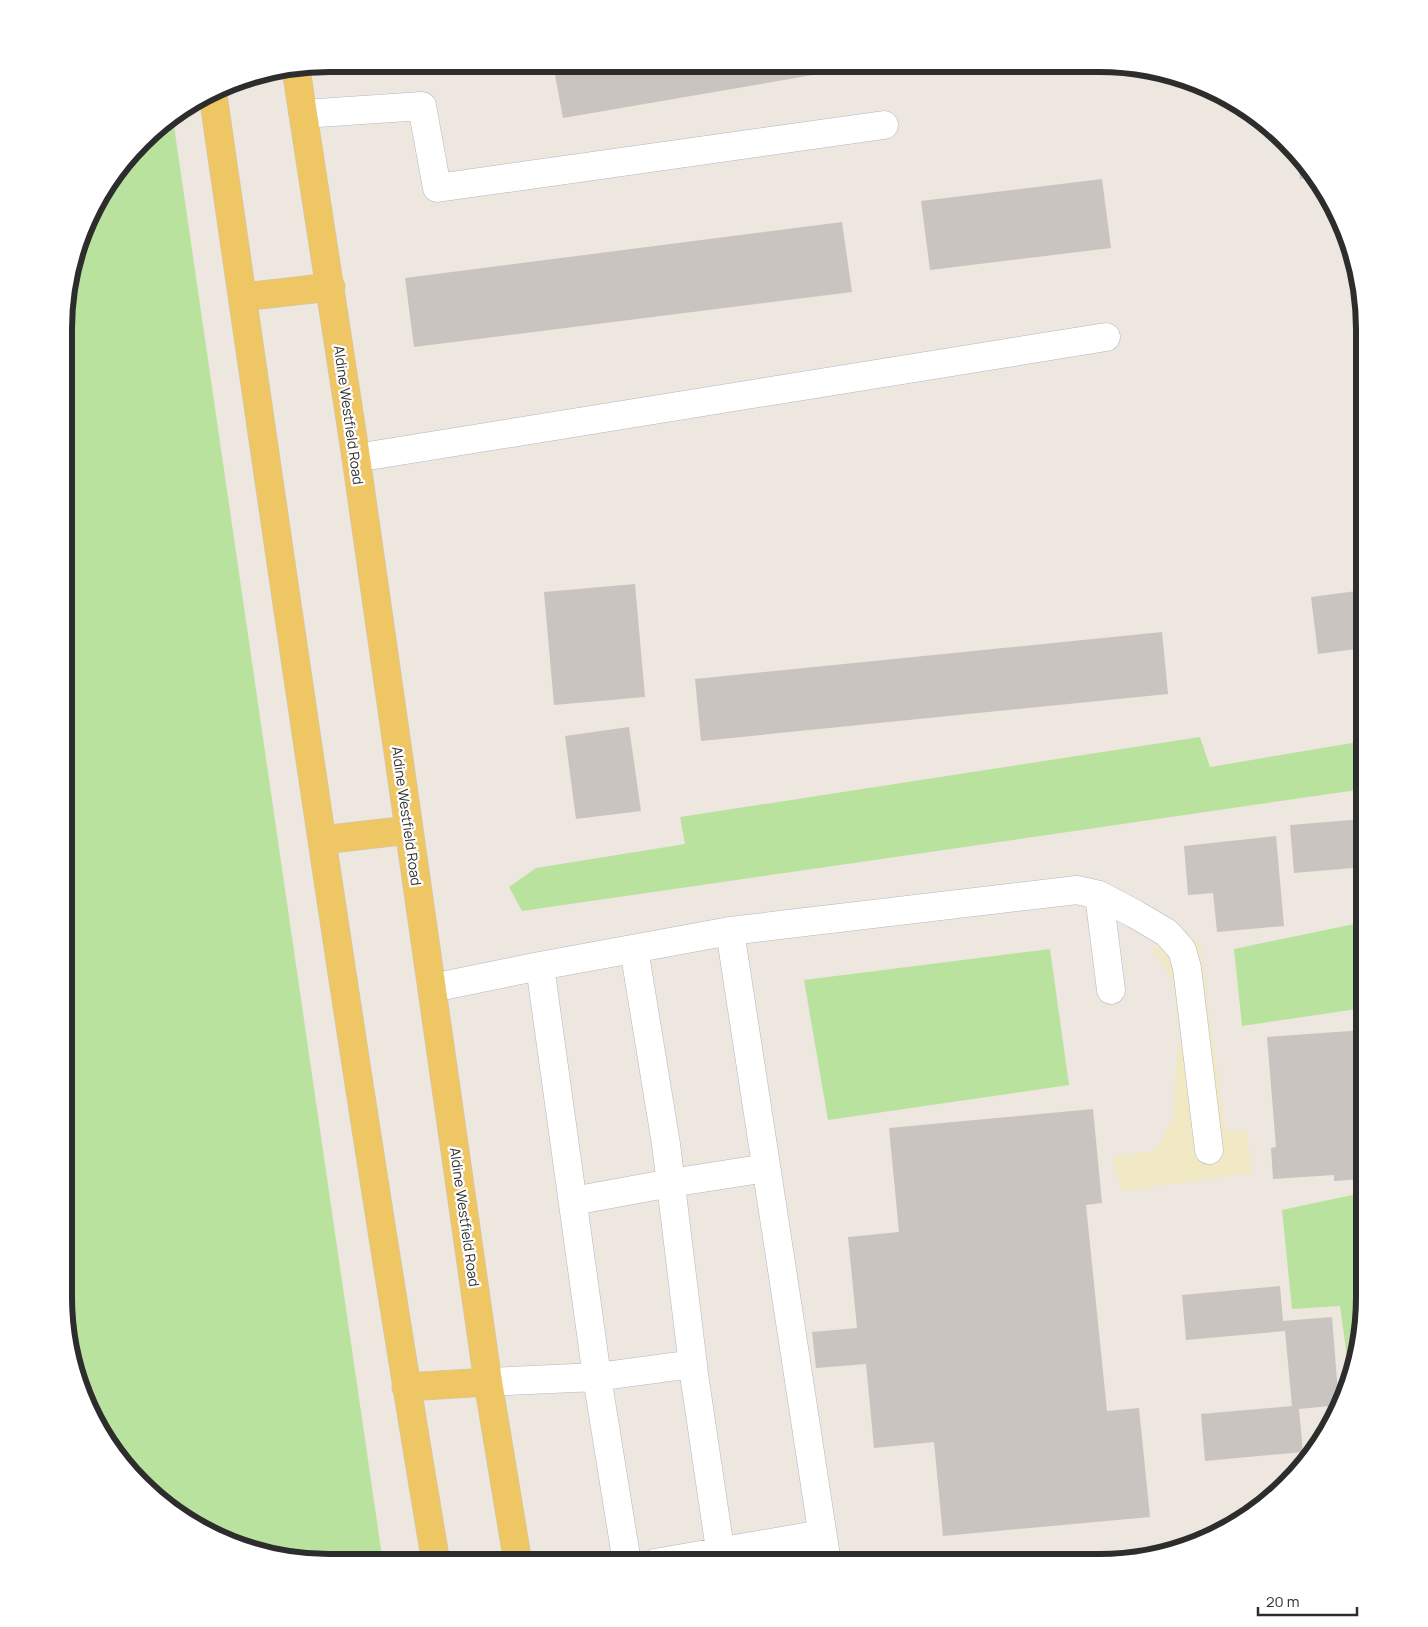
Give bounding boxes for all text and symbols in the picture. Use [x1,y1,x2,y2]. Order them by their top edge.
street label: Aldine Westfield Road [330,344,368,486]
street label: Aldine Westfield Road [388,745,426,887]
street label: Aldine Westfield Road [446,1146,484,1288]
scale bar [1258,1584,1357,1616]
text: 20 m [1266,1591,1299,1612]

